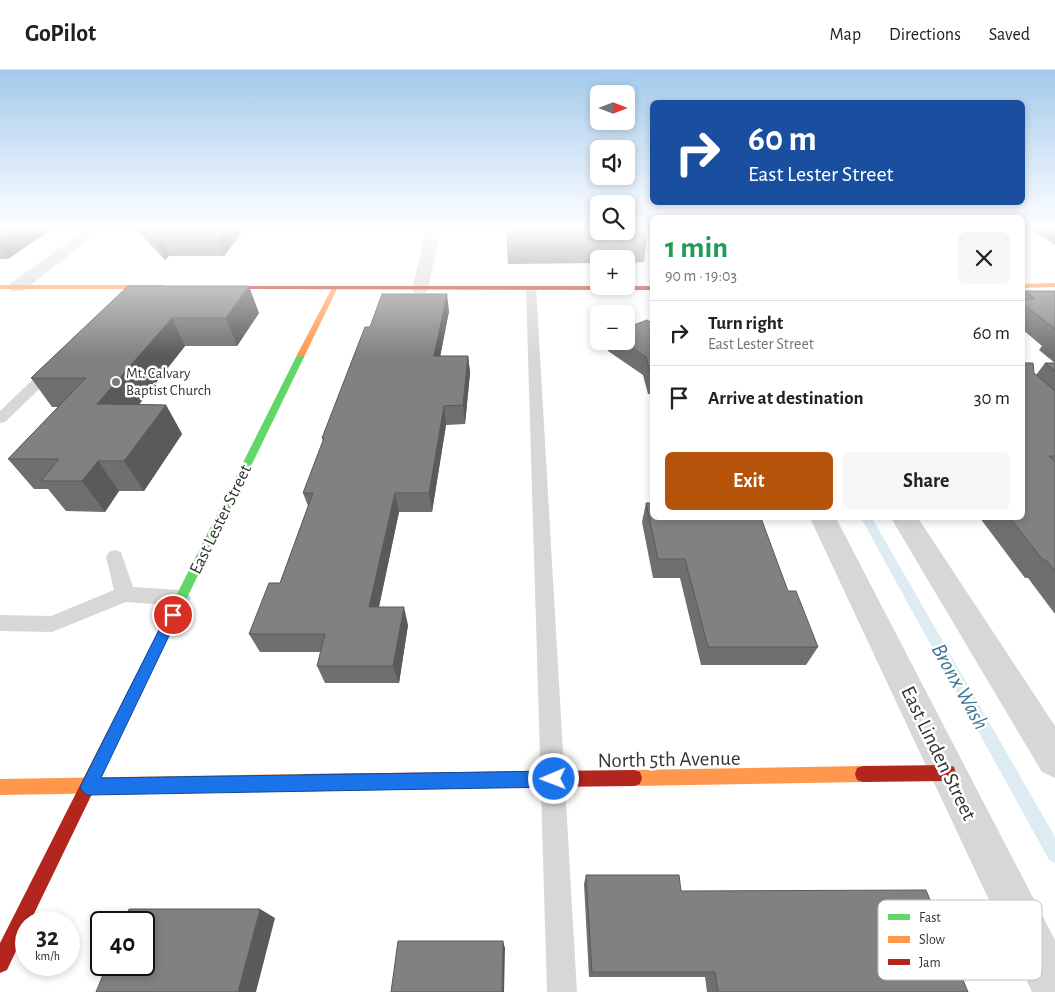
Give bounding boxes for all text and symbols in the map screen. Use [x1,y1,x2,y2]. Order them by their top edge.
text: GoPilot [25,22,96,46]
text: Map [830,26,861,44]
text: Directions [889,26,961,44]
text: Saved [989,26,1030,44]
north arrow [590,85,635,130]
map controls [590,85,635,350]
icon: right [665,120,730,185]
text: 60 m [748,122,817,157]
button: sound [590,140,635,185]
text: East Lester Street [748,163,894,185]
button: search [590,195,635,240]
button: close [958,232,1010,284]
text: 1 min [665,233,728,263]
button: + [590,250,635,295]
text: 90 m · 19:03 [665,268,737,284]
button: − [590,305,635,350]
text: Turn right [708,314,783,333]
icon: right [665,319,693,347]
text: 60 m [973,324,1010,343]
text: East Lester Street [708,336,814,352]
place label: Mt. Calvary Baptist Church [126,366,211,398]
marker: Mt. Calvary Baptist Church [110,376,122,388]
icon: arrive [665,384,693,412]
text: Arrive at destination [708,389,864,408]
text: 30 m [974,389,1010,408]
button: Exit [665,452,833,510]
button: Share [843,452,1010,510]
street label: East Lester Street [187,462,255,577]
pin [152,594,194,636]
icon: arrive [159,601,187,629]
water label: Bronx Wash [928,640,993,733]
street label: East Linden Street [897,683,980,824]
street label: North 5th Avenue [597,748,741,771]
position arrow [527,752,579,804]
legend [878,900,1042,980]
speed limit sign: 40 [90,911,155,976]
text: Fast [919,911,941,925]
text: 32 [36,925,59,950]
text: Slow [919,933,946,947]
text: km/h [35,950,60,962]
text: Jam [919,956,941,970]

